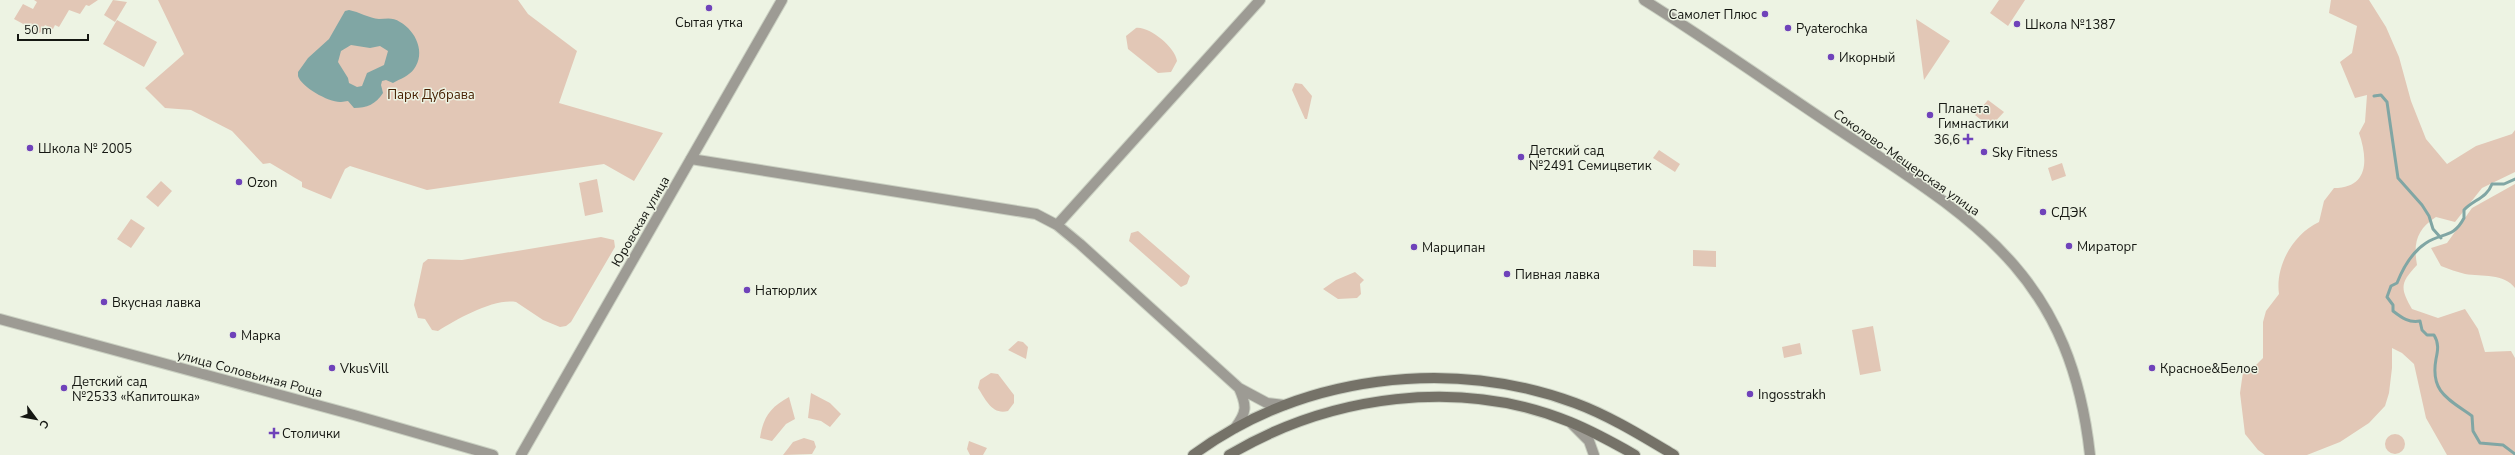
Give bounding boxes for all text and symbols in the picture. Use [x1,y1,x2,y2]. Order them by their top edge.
marker: Сытая утка [704,3,714,13]
place label: Самолет Плюс [1669,6,1757,24]
marker: Самолет Плюс [1760,9,1770,19]
place label: Сытая утка [675,14,743,32]
scale bar [18,16,88,42]
place label: Школа №1387 [2025,16,2116,34]
marker: Школа №1387 [2012,19,2022,29]
place label: Pyaterochka [1796,20,1868,38]
text: 50 m [24,22,52,38]
marker: Pyaterochka [1783,23,1793,33]
place label: Икорный [1839,49,1895,67]
marker: Икорный [1826,52,1836,62]
park label: Парк Дубрава [387,86,475,104]
place label: Планета Гимнастики [1938,100,2009,133]
street label: Соколово-Мещерская улица [1829,105,1983,220]
marker: Планета Гимнастики [1925,110,1935,120]
place label: 36,6 [1934,131,1960,149]
marker: 36,6 [1963,134,1973,144]
place label: Школа № 2005 [38,140,132,158]
place label: Детский сад №2491 Семицветик [1529,142,1652,175]
marker: Школа № 2005 [25,143,35,153]
place label: Sky Fitness [1992,144,2058,162]
marker: Sky Fitness [1979,147,1989,157]
marker: Детский сад №2491 Семицветик [1516,152,1526,162]
street label: Юровская улица [608,173,674,270]
place label: Ozon [247,174,277,192]
marker: Ozon [234,177,244,187]
place label: СДЭК [2051,204,2088,222]
marker: СДЭК [2038,207,2048,217]
place label: Мираторг [2077,238,2137,256]
place label: Марципан [1422,239,1485,257]
marker: Мираторг [2064,241,2074,251]
marker: Марципан [1409,242,1419,252]
place label: Пивная лавка [1515,266,1600,284]
marker: Пивная лавка [1502,269,1512,279]
place label: Натюрлих [755,282,817,300]
marker: Натюрлих [742,285,752,295]
place label: Вкусная лавка [112,294,201,312]
marker: Вкусная лавка [99,297,109,307]
place label: Марка [241,327,281,345]
marker: Марка [228,330,238,340]
street label: улица Соловьиная Роща [175,346,325,402]
place label: VkusVill [339,360,389,378]
place label: Красное&Белое [2160,360,2258,378]
marker: VkusVill [327,363,337,373]
marker: Красное&Белое [2147,363,2157,373]
place label: Детский сад №2533 «Капитошка» [72,373,200,406]
marker: Детский сад №2533 «Капитошка» [59,383,69,393]
place label: Ingosstrakh [1758,386,1826,404]
marker: Ingosstrakh [1745,389,1755,399]
north arrow [16,399,56,439]
text: С [35,417,52,432]
place label: Столички [282,425,340,443]
marker: Столички [269,428,279,438]

